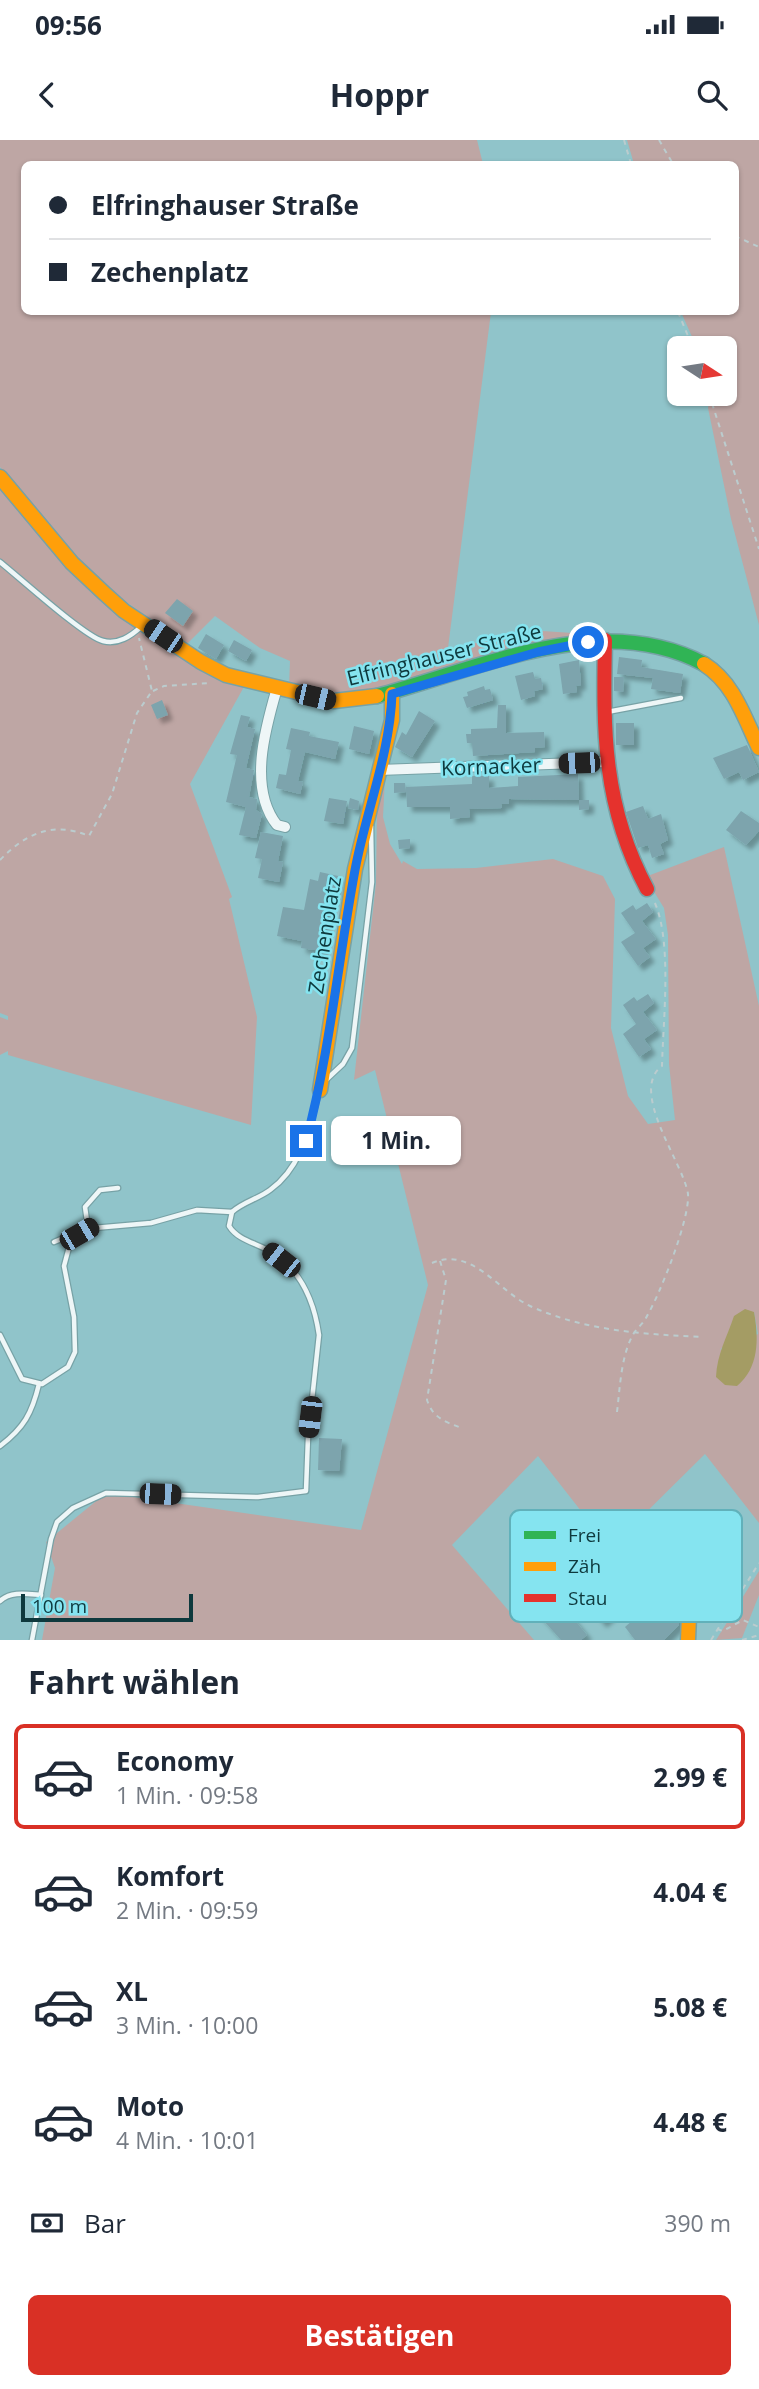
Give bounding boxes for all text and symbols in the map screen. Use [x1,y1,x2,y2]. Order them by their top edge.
text: 09:56 [35,7,102,43]
text: Hoppr [330,73,429,116]
icon: back [28,76,66,114]
icon: search [693,76,731,114]
text: Elfringhauser Straße [91,187,359,223]
text: Zechenplatz [91,254,248,290]
north arrow [667,336,737,406]
map controls [667,336,737,406]
car [140,616,187,656]
street label: Elfringhauser Straße [344,616,544,692]
route start [572,626,604,658]
car [293,682,338,712]
street label: Kornacker [440,750,542,782]
car [558,752,601,774]
street label: Zechenplatz [301,874,347,996]
callout: 1 Min. [330,1116,460,1166]
text: 1 Min. [361,1124,431,1156]
route end [290,1125,322,1157]
car [56,1214,103,1254]
car [258,1239,305,1281]
car [298,1395,323,1439]
car [139,1483,182,1505]
legend [510,1510,742,1622]
text: Frei [568,1522,601,1548]
text: Zäh [568,1553,601,1579]
text: Stau [568,1585,607,1611]
scale bar [21,1591,192,1623]
text: 100 m [32,1593,87,1619]
text: Fahrt wählen [28,1660,240,1703]
text: Economy [116,1743,234,1779]
icon: car [32,1745,95,1808]
text: 2.99 € [653,1759,727,1795]
text: 1 Min. · 09:58 [116,1779,258,1811]
text: Komfort [116,1858,224,1894]
icon: car [32,1860,95,1923]
text: 4.04 € [653,1874,727,1910]
text: 2 Min. · 09:59 [116,1894,258,1926]
text: XL [116,1973,148,2009]
icon: car [32,1975,95,2038]
text: 5.08 € [653,1989,727,2025]
text: 3 Min. · 10:00 [116,2009,258,2041]
text: Moto [116,2088,184,2124]
icon: car [32,2090,95,2153]
text: 4.48 € [653,2104,727,2140]
text: 4 Min. · 10:01 [116,2124,258,2156]
icon: cash [28,2204,66,2242]
text: Bar [84,2205,126,2241]
text: 390 m [664,2207,731,2239]
button: Bestätigen [28,2295,731,2375]

